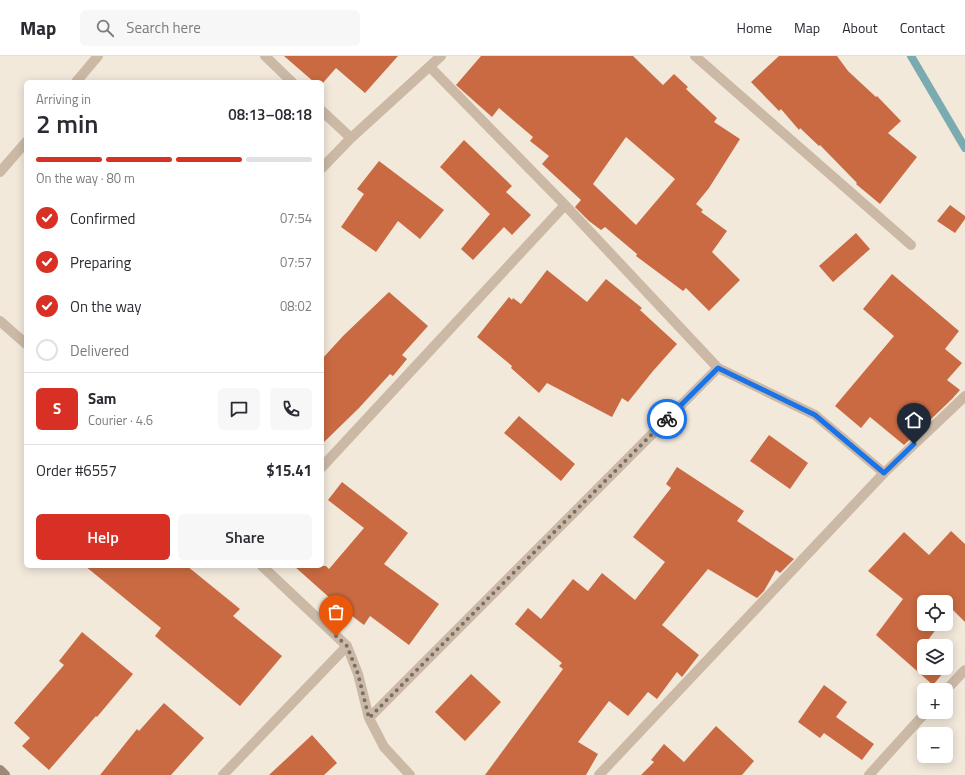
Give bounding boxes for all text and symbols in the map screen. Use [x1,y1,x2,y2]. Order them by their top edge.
search box [80,10,360,46]
text: Map [20,13,56,42]
text: Search here [126,16,201,39]
icon: search [94,17,116,39]
text: Home [737,17,772,38]
text: Map [794,17,820,38]
text: About [842,17,878,38]
text: Contact [900,17,945,38]
text: Arriving in [36,89,91,109]
text: 08:13–08:18 [228,103,312,126]
text: 2 min [36,104,99,143]
text: On the way · 80 m [36,168,135,188]
icon: check [36,207,58,229]
text: Confirmed [70,207,135,230]
text: 07:54 [280,208,312,228]
icon: check [36,251,58,273]
text: Preparing [70,251,131,274]
text: 07:57 [280,252,312,272]
icon: check [36,295,58,317]
text: On the way [70,295,142,318]
text: 08:02 [280,296,312,316]
text: Delivered [70,339,129,362]
text: Sam [88,387,116,410]
button: chat [218,388,260,430]
button: phone [270,388,312,430]
text: S [53,397,61,420]
courier [647,399,687,439]
pin [897,403,931,444]
icon: bike [656,408,678,430]
icon: home [903,409,925,431]
text: Courier · 4.6 [88,410,153,430]
text: Order #6557 [36,459,117,482]
text: $15.41 [266,459,312,482]
button: Help [36,514,170,560]
button: Share [178,514,312,560]
pin [319,595,353,636]
map controls [917,595,953,763]
button: locate [917,595,953,631]
icon: bag [325,601,347,623]
button: layers [917,639,953,675]
button: + [917,683,953,719]
button: − [917,727,953,763]

